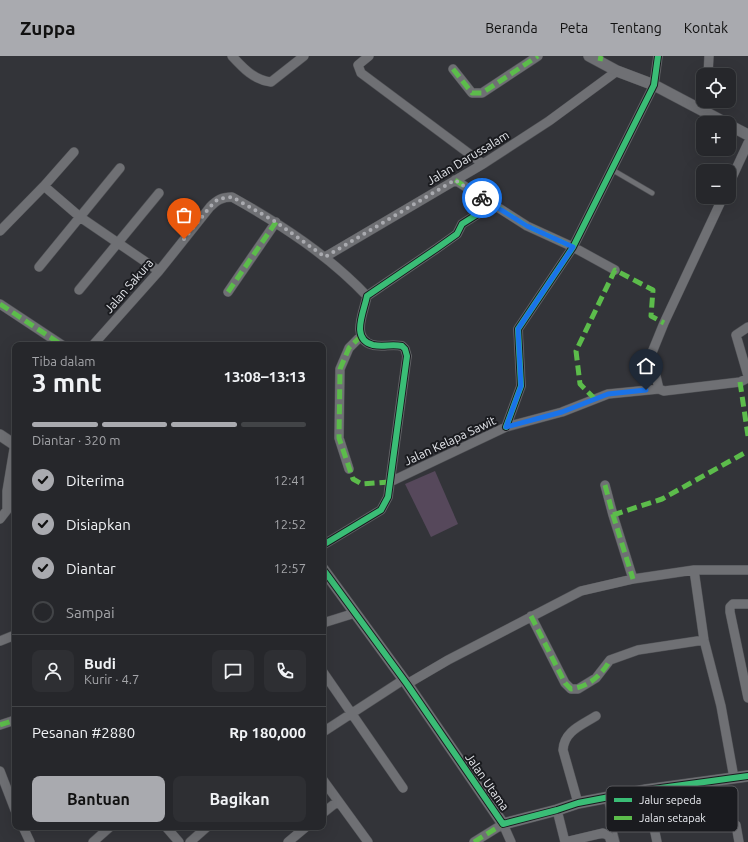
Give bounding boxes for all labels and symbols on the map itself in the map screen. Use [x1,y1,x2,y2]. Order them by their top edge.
street label: Jalan Darussalam [424,128,511,187]
courier [462,178,502,218]
pin [167,198,201,239]
street label: Jalan Sakura [102,256,156,315]
pin [629,349,663,390]
street label: Jalan Kelapa Sawit [402,414,498,467]
street label: Jalan Utama [463,751,512,813]
legend [606,786,738,832]
text: Jalur sepeda [639,794,701,806]
text: Jalan setapak [639,812,706,824]

